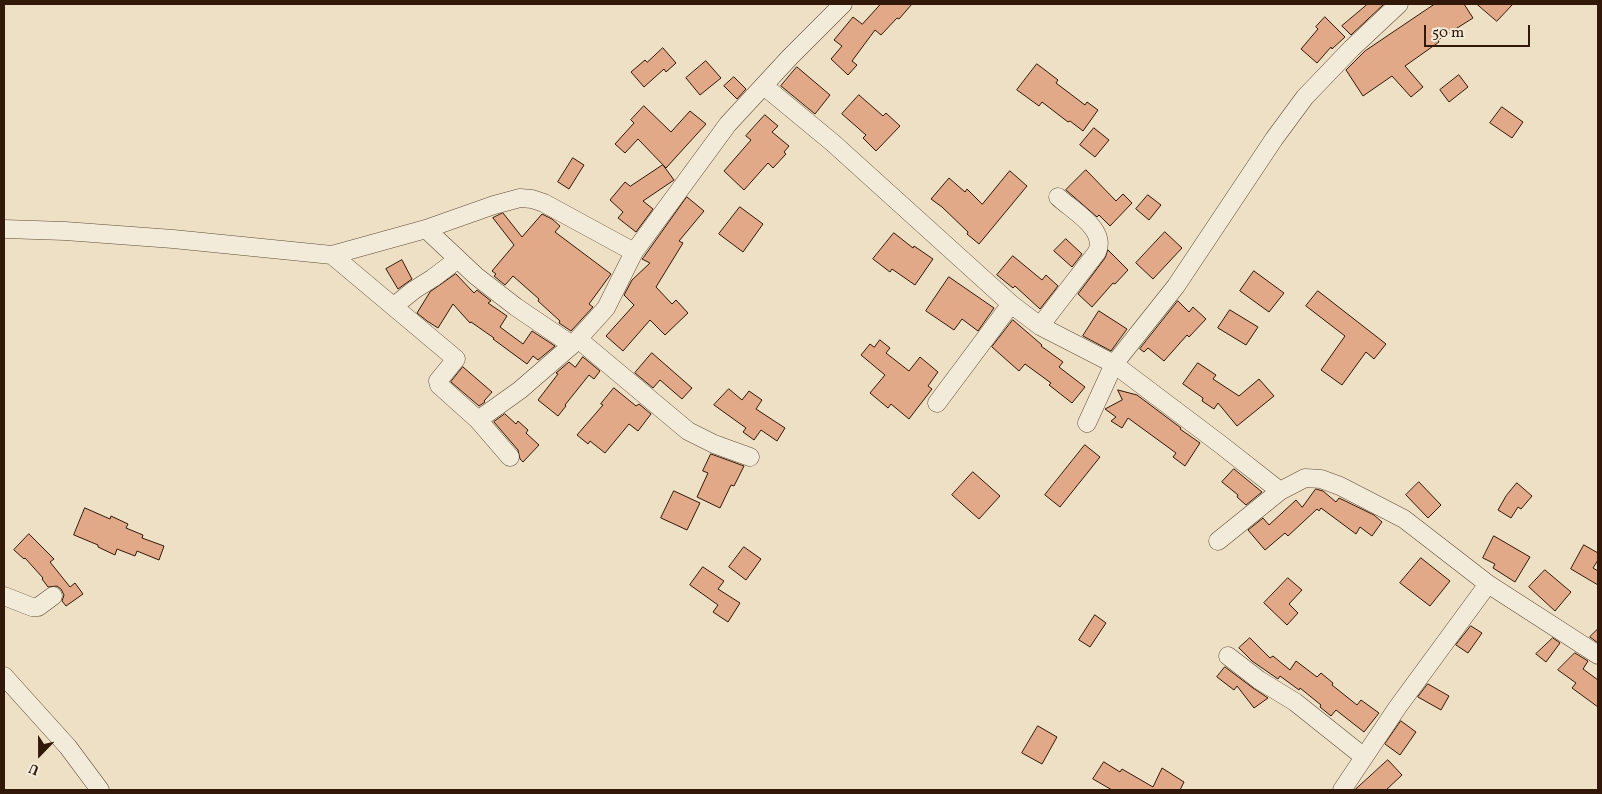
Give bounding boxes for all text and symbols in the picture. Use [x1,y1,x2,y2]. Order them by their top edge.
scale bar [1427,15,1533,47]
text: 50 m [1432,23,1464,44]
north arrow [15,729,65,779]
text: U [26,758,42,779]

